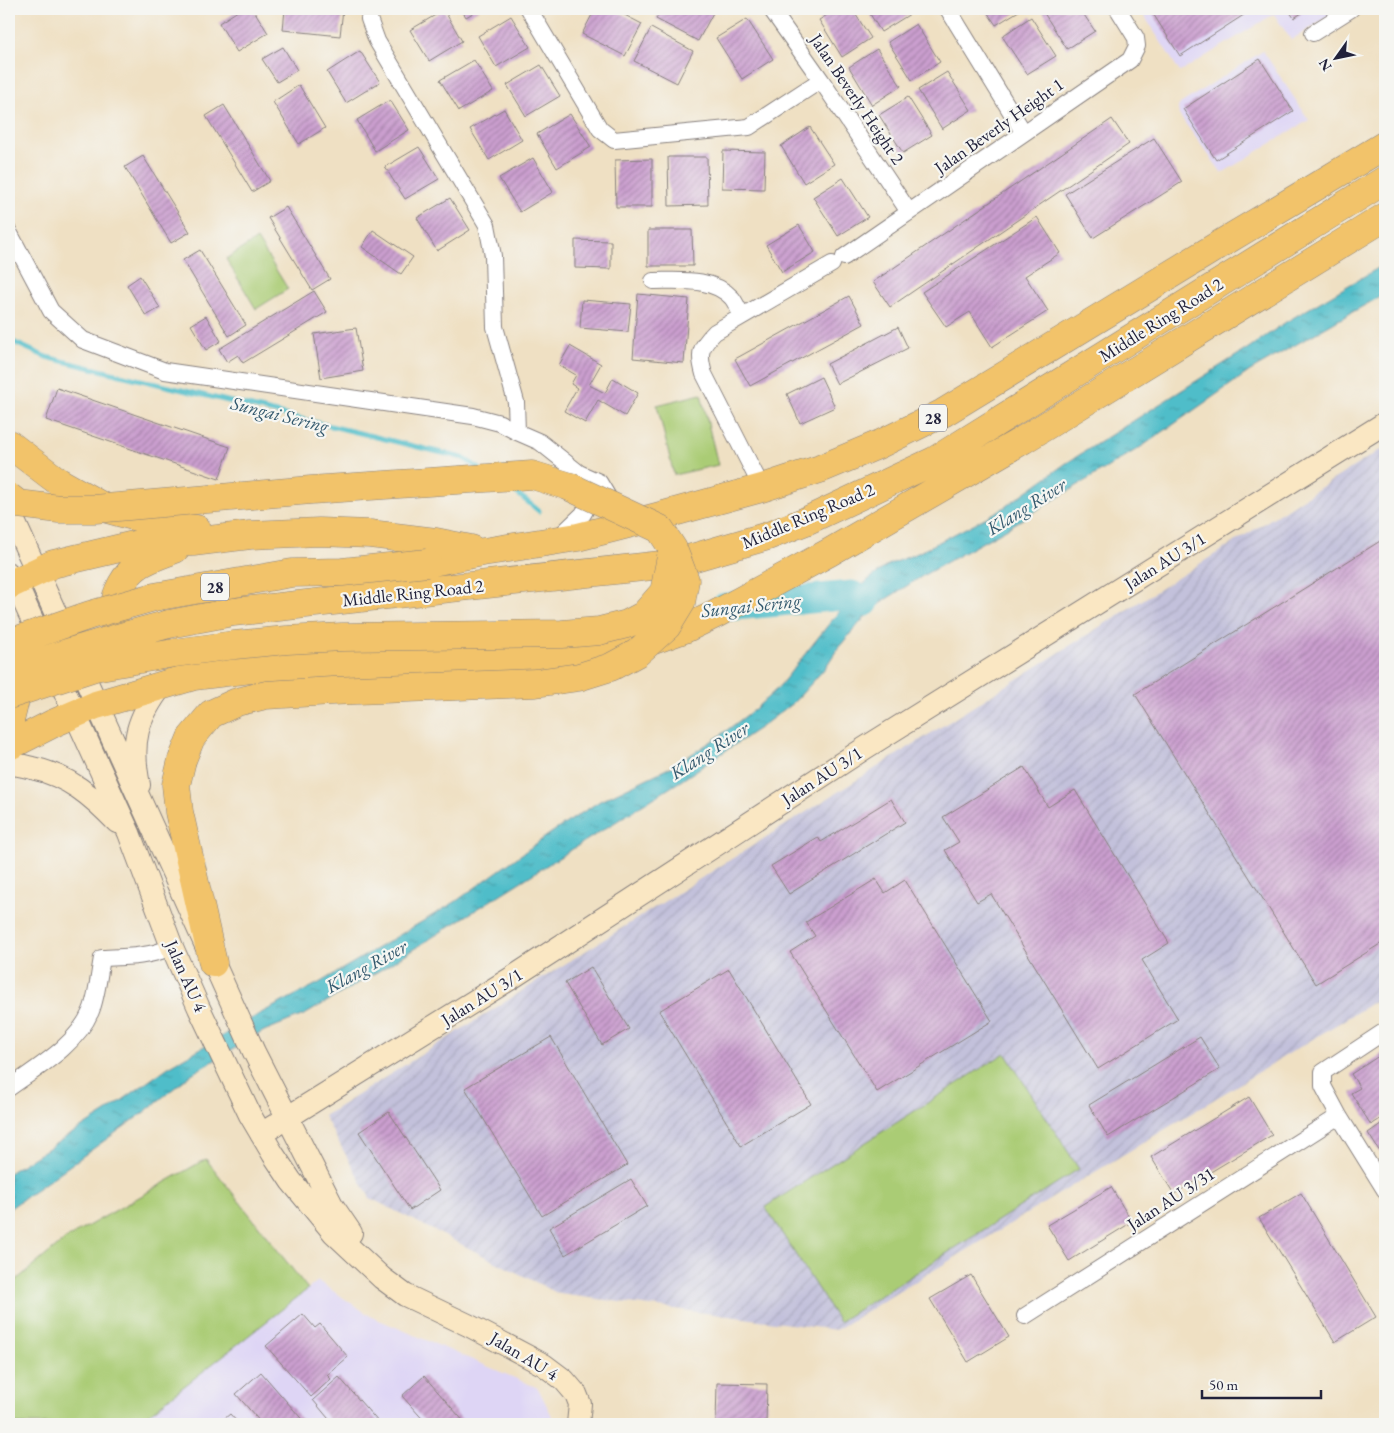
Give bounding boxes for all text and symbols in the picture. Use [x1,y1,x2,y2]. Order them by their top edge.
street label: Jalan Beverly Height 2 [804,27,910,169]
north arrow [1312,32,1362,82]
text: N [1314,55,1336,75]
street label: Jalan Beverly Height 1 [928,72,1068,180]
street label: Middle Ring Road 2 [1094,272,1227,367]
water label: Sungai Sering [227,390,332,439]
road number: 28 [919,404,947,432]
water label: Klang River [981,472,1071,541]
street label: Middle Ring Road 2 [738,477,878,554]
street label: Jalan AU 3/1 [1118,527,1210,596]
road number: 28 [201,574,229,600]
street label: Middle Ring Road 2 [341,574,485,611]
water label: Sungai Sering [699,588,803,623]
water label: Klang River [664,715,754,786]
street label: Jalan AU 3/1 [775,741,866,811]
water label: Klang River [320,933,412,1000]
street label: Jalan AU 4 [160,935,213,1015]
street label: Jalan AU 3/1 [435,963,527,1032]
street label: Jalan AU 3/31 [1121,1162,1219,1237]
street label: Jalan AU 4 [484,1325,563,1385]
scale bar [1202,1368,1320,1400]
text: 50 m [1209,1375,1238,1394]

